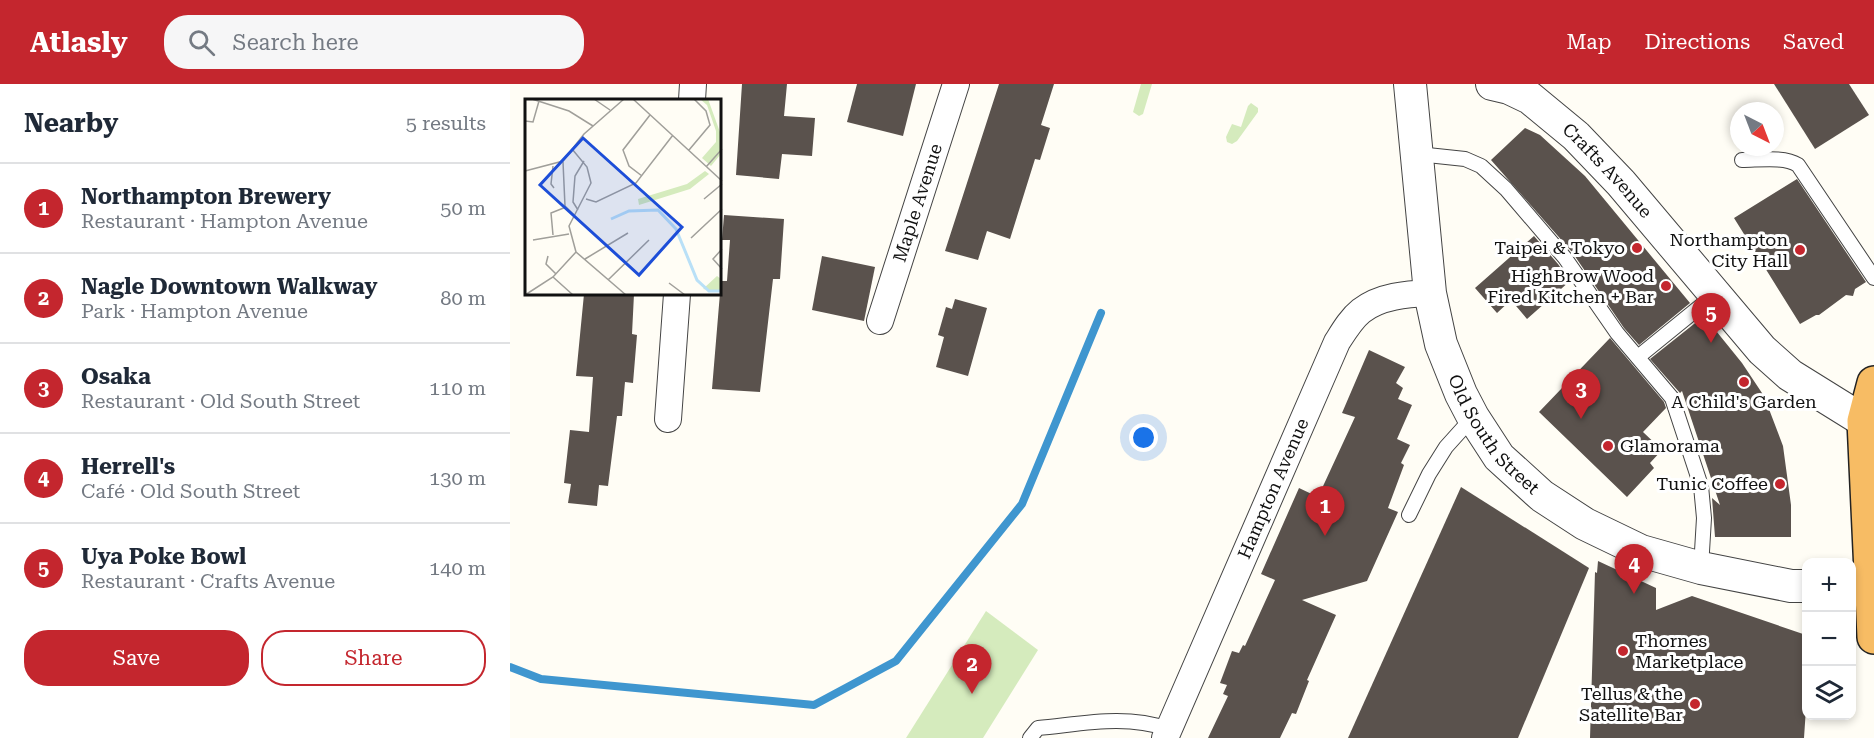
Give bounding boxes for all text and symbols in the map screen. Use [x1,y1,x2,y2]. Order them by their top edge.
search box [164,15,584,69]
text: Atlasly [30,26,128,59]
icon: search [185,26,218,59]
text: Search here [233,30,359,55]
text: Map [1567,30,1611,54]
text: Directions [1644,30,1750,54]
text: Saved [1783,30,1844,54]
inset map [525,99,722,296]
north arrow [1730,102,1784,156]
text: Nearby [24,108,118,138]
text: 5 results [406,111,486,135]
street label: Crafts Avenue [1559,118,1657,222]
street label: Maple Avenue [889,141,946,265]
text: Northampton Brewery [81,184,331,209]
text: 1 [38,196,49,220]
text: 50 m [440,196,486,220]
text: Restaurant · Hampton Avenue [81,209,368,233]
place label: Northampton City Hall [1670,229,1788,271]
place label: Taipei & Tokyo [1494,237,1625,258]
marker: Taipei & Tokyo [1630,241,1644,255]
marker: Northampton City Hall [1793,243,1807,257]
place label: HighBrow Wood Fired Kitchen + Bar [1487,265,1654,307]
text: Nagle Downtown Walkway [81,274,377,299]
marker: HighBrow Wood Fired Kitchen + Bar [1659,279,1673,293]
text: 2 [38,286,49,310]
text: 80 m [440,286,486,310]
pin: 5 [1692,294,1730,343]
text: Park · Hampton Avenue [81,299,308,323]
text: Osaka [81,364,151,389]
pin: 3 [1562,370,1600,419]
street label: Old South Street [1444,371,1544,499]
marker: A Child's Garden [1737,375,1751,389]
text: 3 [38,376,49,400]
text: 110 m [429,376,486,400]
text: Restaurant · Old South Street [81,389,360,413]
place label: A Child's Garden [1671,391,1817,412]
street label: Hampton Avenue [1233,415,1313,562]
your location [1129,423,1158,452]
place label: Glamorama [1620,435,1720,456]
marker: Glamorama [1601,439,1615,453]
text: Herrell's [81,454,175,479]
text: 4 [38,466,49,490]
text: 130 m [429,466,486,490]
place label: Tunic Coffee [1656,473,1768,494]
marker: Tunic Coffee [1773,477,1787,491]
text: Café · Old South Street [81,479,300,503]
pin: 1 [1306,486,1344,536]
text: Uya Poke Bowl [81,544,246,569]
pin: 4 [1614,544,1654,594]
text: 5 [38,556,49,580]
text: 140 m [429,556,486,580]
map controls [1802,558,1856,720]
button: + [1802,558,1856,612]
text: Restaurant · Crafts Avenue [81,569,335,593]
button: − [1802,612,1856,666]
button: Save [24,630,249,686]
button: Share [261,630,486,686]
place label: Thornes Marketplace [1635,630,1744,672]
pin: 2 [952,644,992,694]
marker: Thornes Marketplace [1616,644,1630,658]
button: layers [1802,666,1856,720]
place label: Tellus & the Satellite Bar [1579,683,1683,725]
marker: Tellus & the Satellite Bar [1688,697,1702,711]

